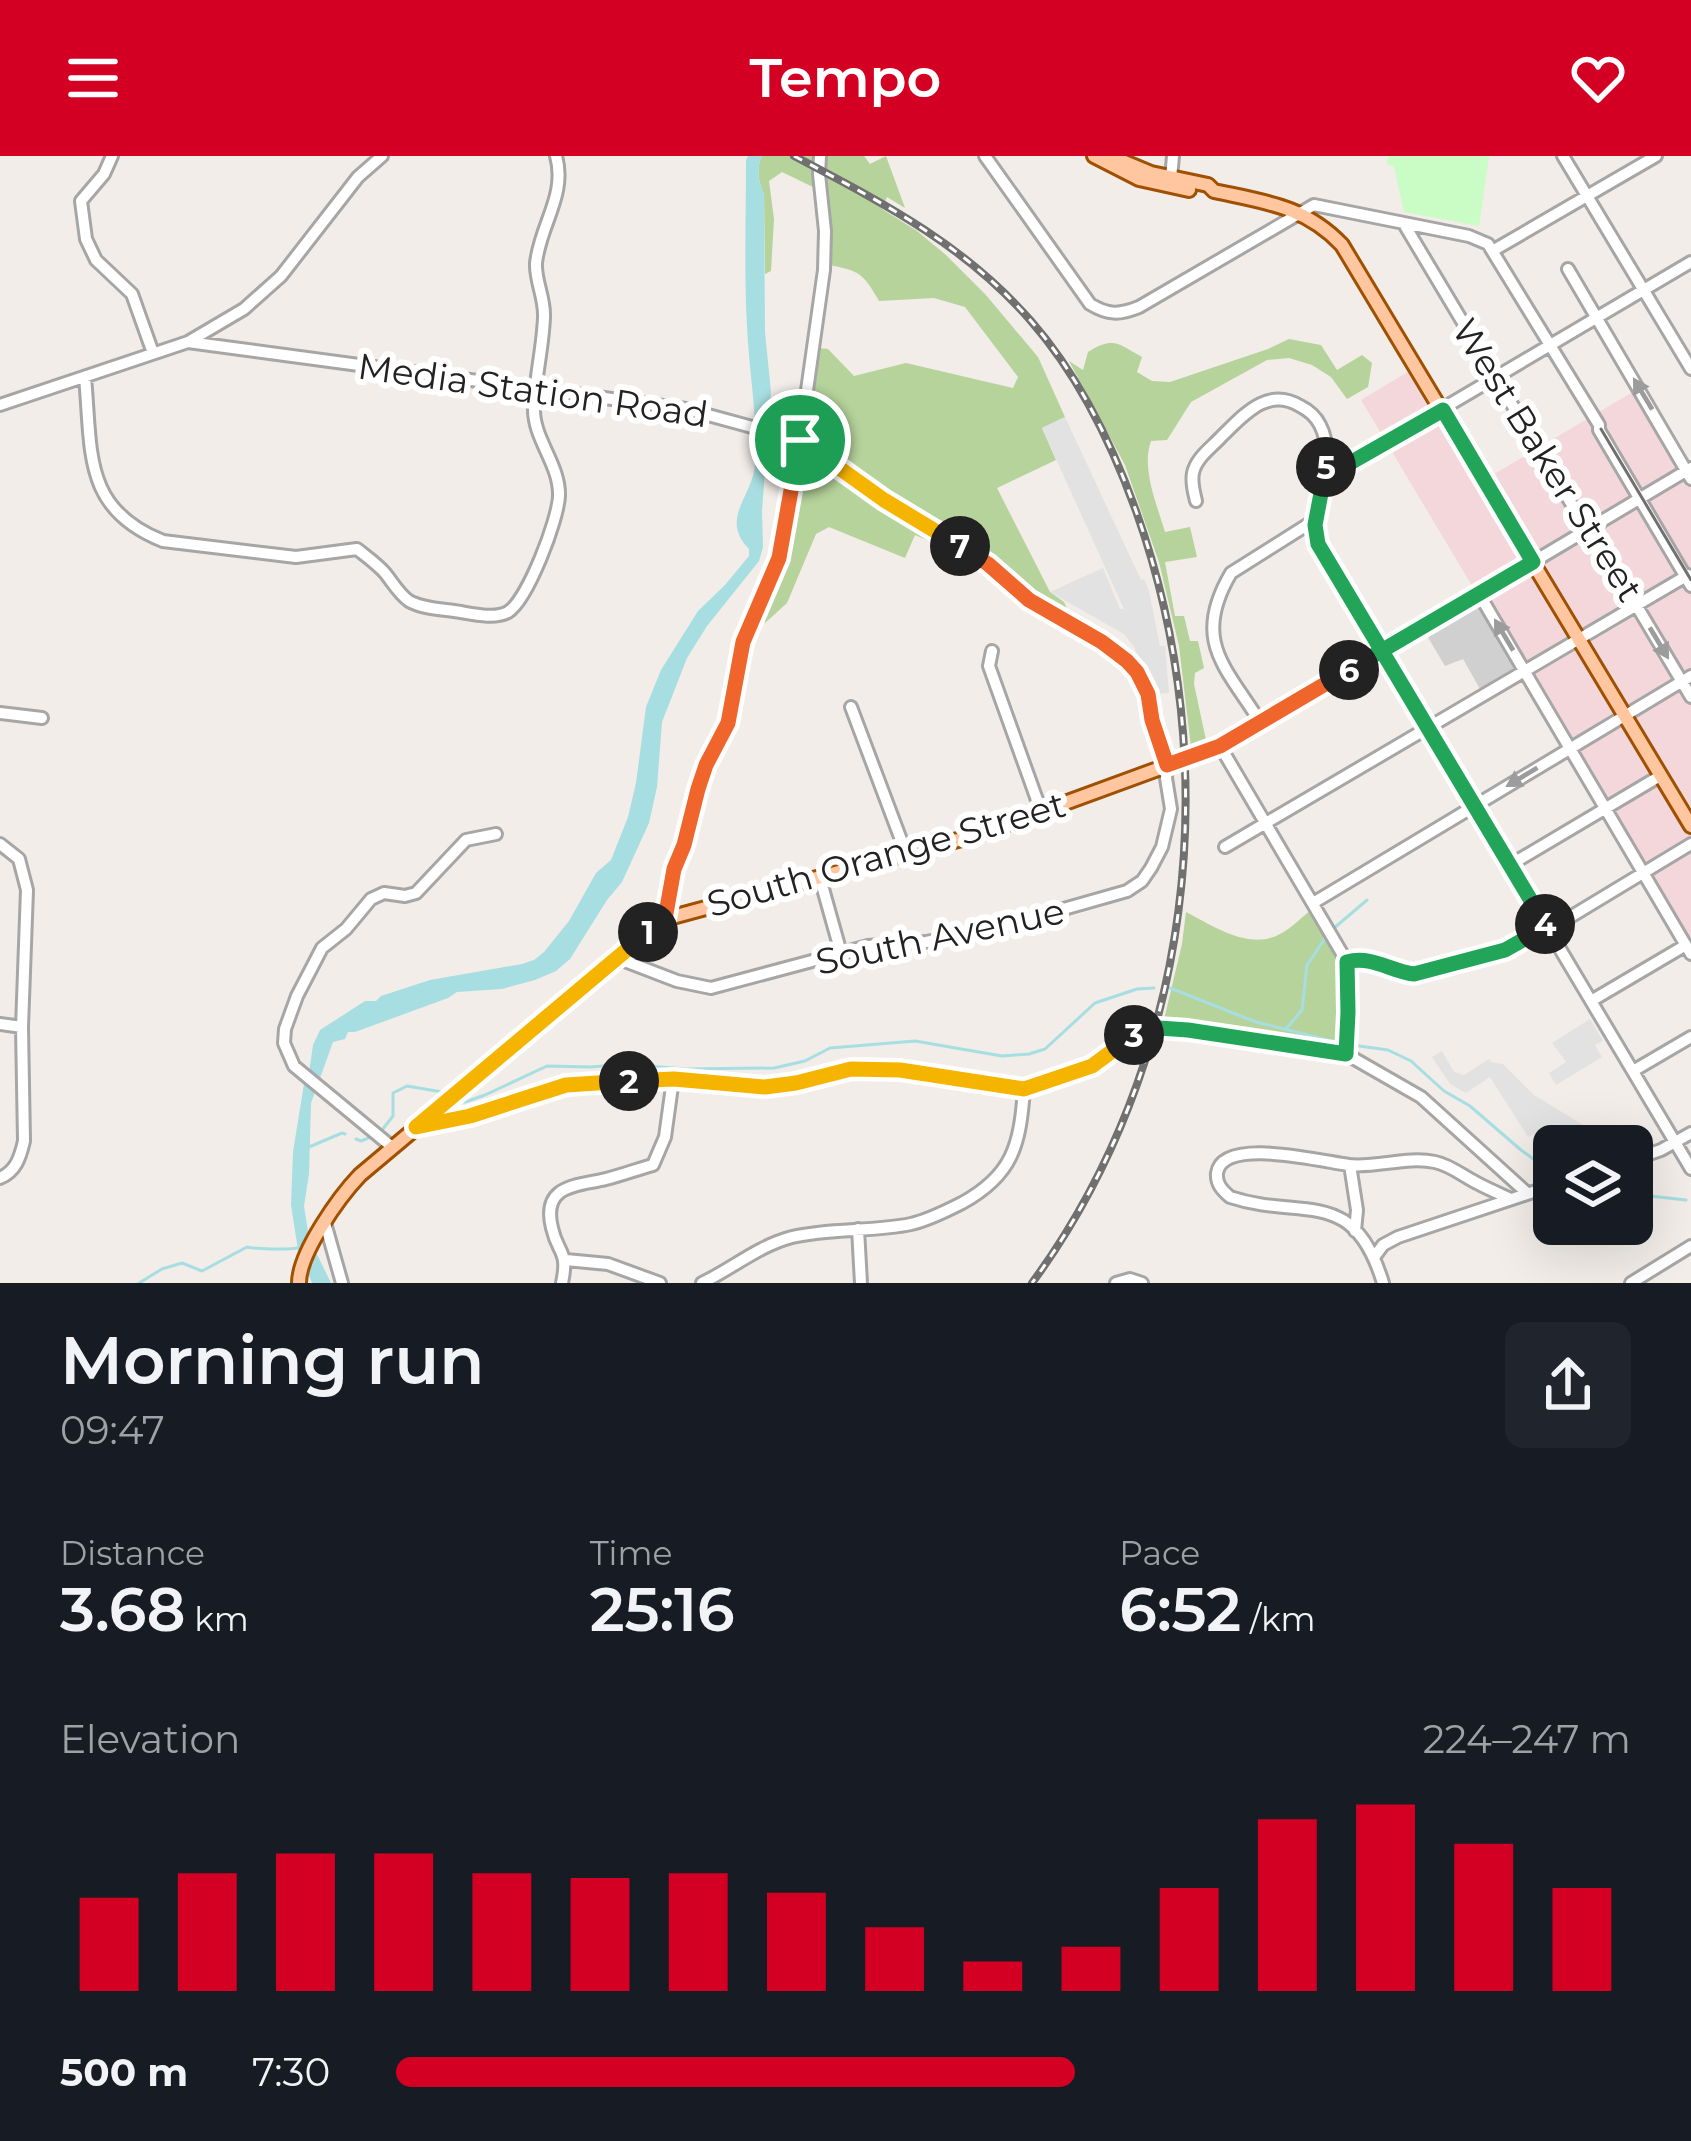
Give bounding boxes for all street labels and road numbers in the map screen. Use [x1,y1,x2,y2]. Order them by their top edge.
street label: West Baker Street [1443,311,1653,609]
street label: Media Station Road [355,344,711,436]
street label: South Orange Street [702,782,1070,926]
street label: South Avenue [812,888,1068,984]

